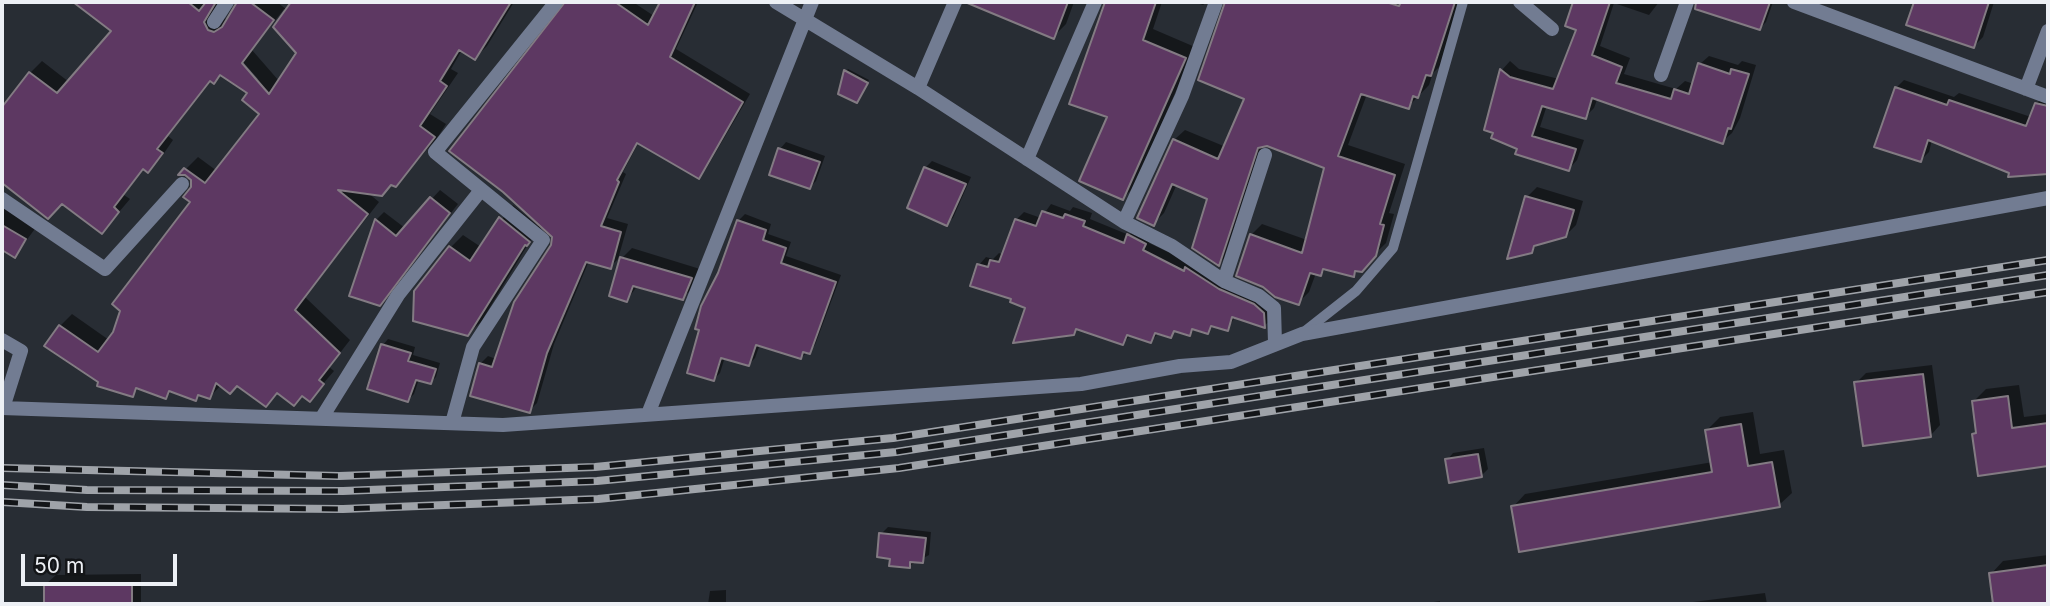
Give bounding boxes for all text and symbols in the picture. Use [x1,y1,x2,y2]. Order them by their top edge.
scale bar [24,540,180,584]
text: 50 m [34,553,84,578]

